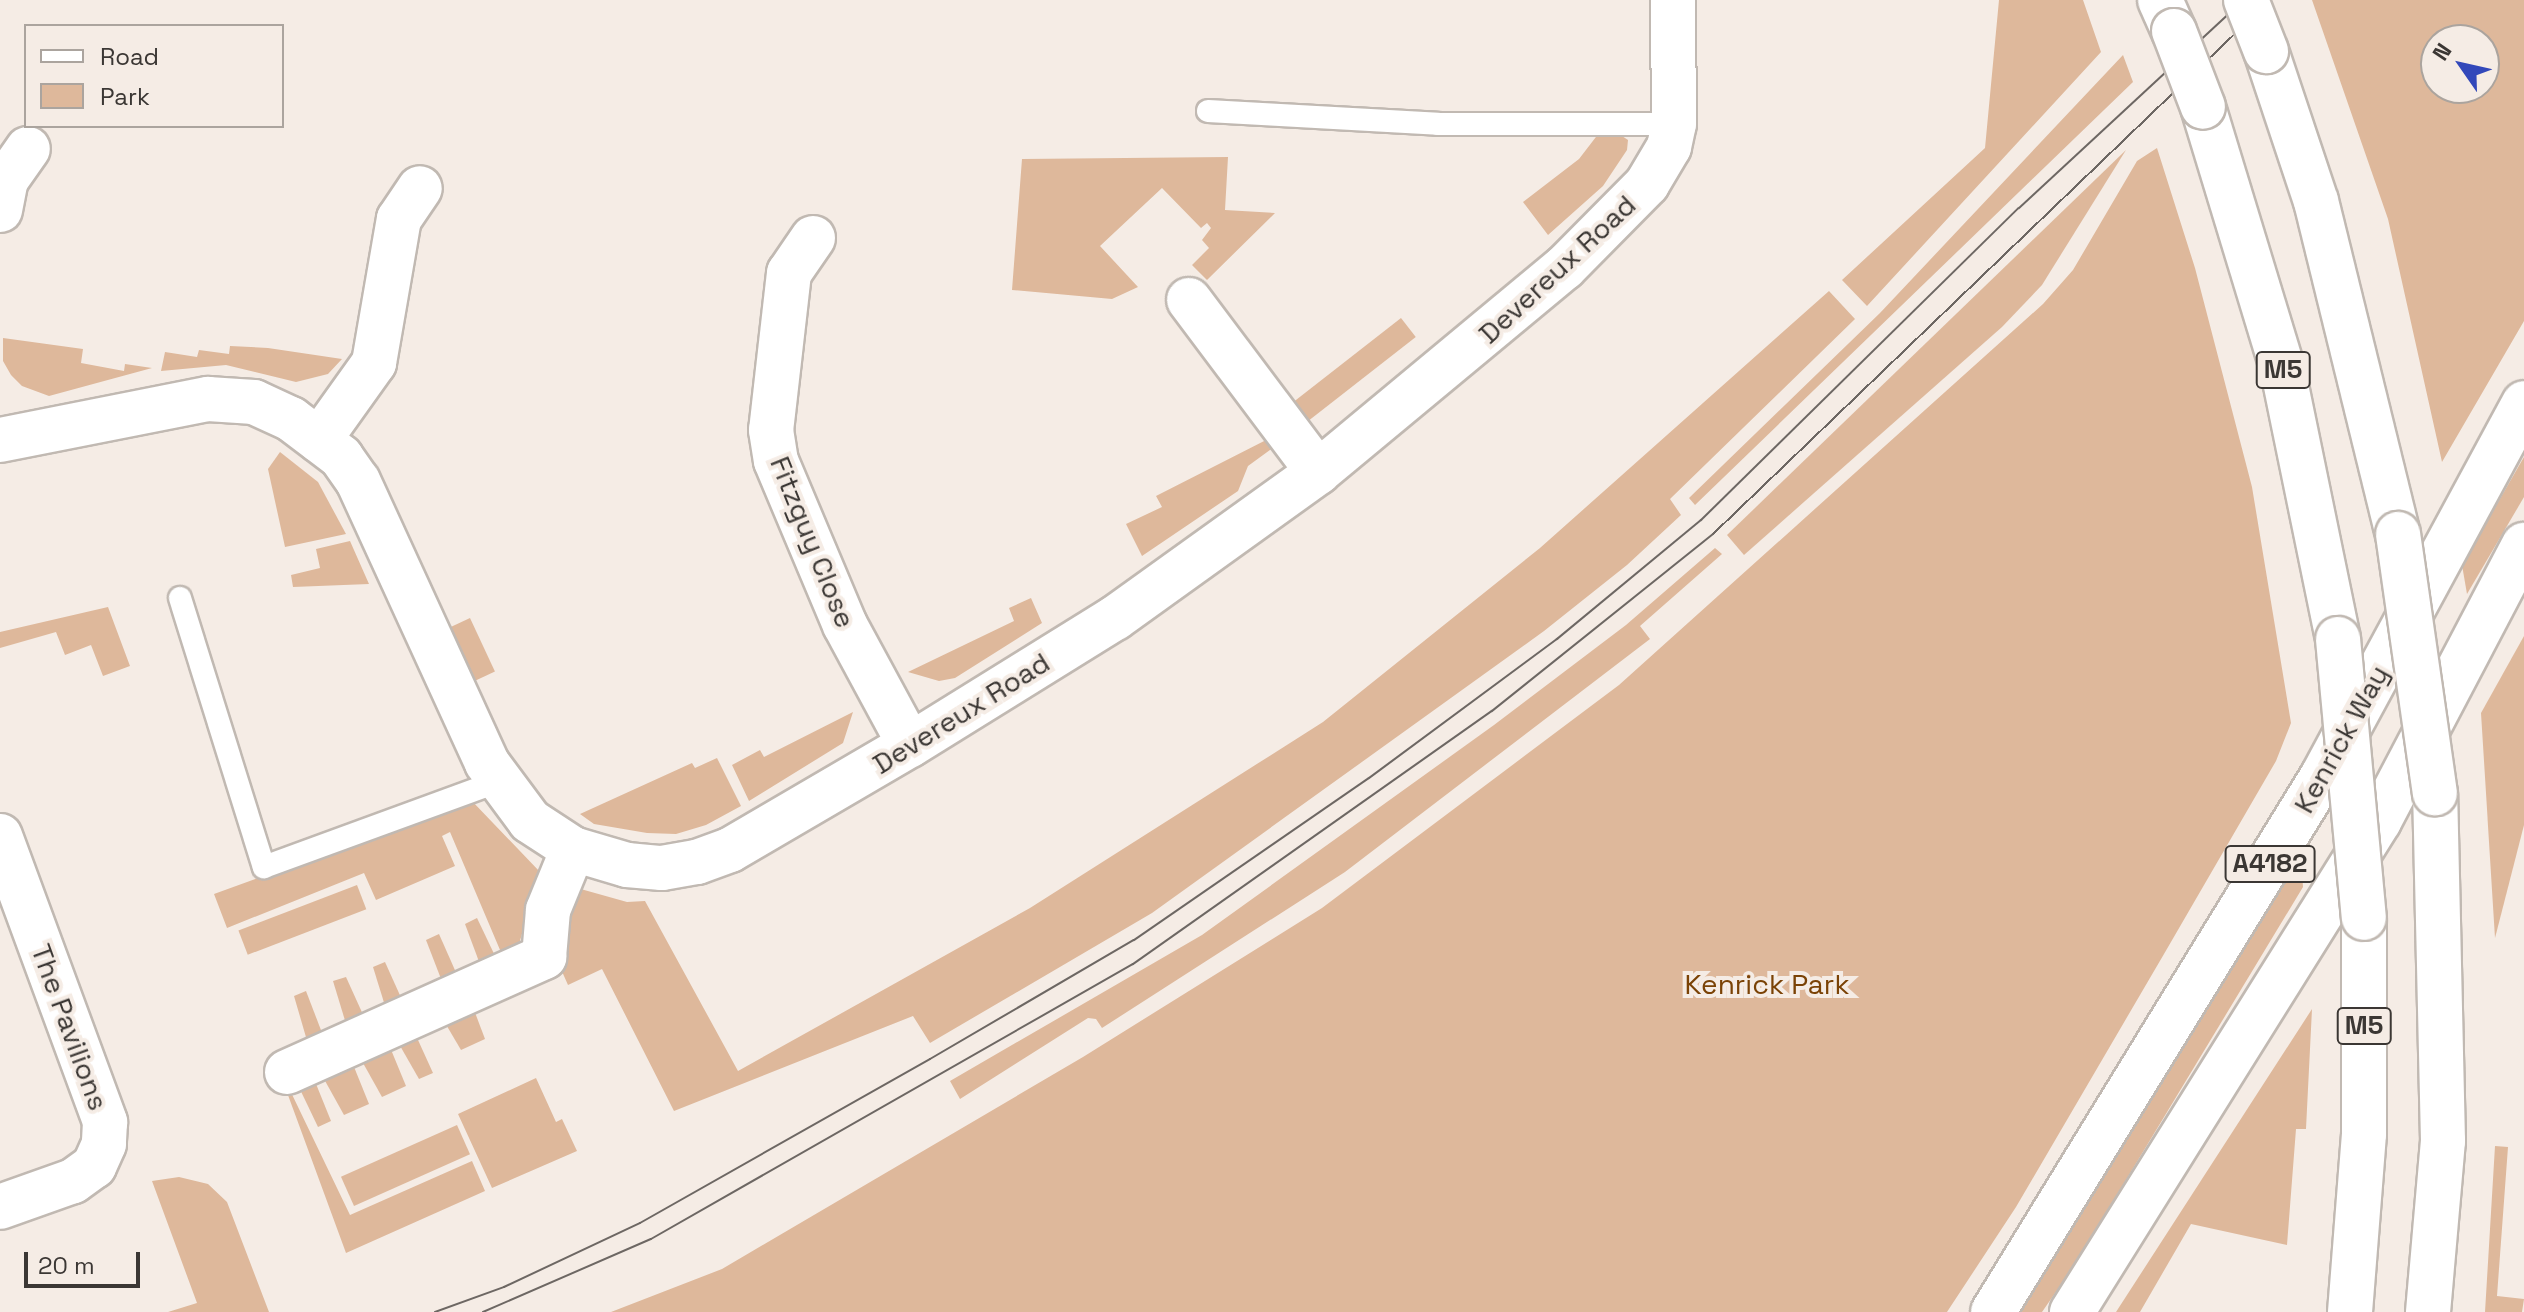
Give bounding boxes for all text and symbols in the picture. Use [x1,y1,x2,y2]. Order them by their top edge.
legend [24,24,284,128]
north arrow [2420,24,2500,104]
text: N [2426,38,2457,66]
text: Road [100,41,159,72]
text: Park [100,81,150,112]
street label: Devereux Road [1472,188,1642,350]
road number: M5 [2255,348,2311,392]
street label: Fitzguy Close [763,451,863,633]
street label: Devereux Road [866,645,1056,781]
street label: Kenrick Way [2287,659,2395,819]
road number: A4182 [2224,842,2316,886]
street label: The Pavilions [24,939,116,1115]
park label: Kenrick Park [1685,967,1849,1001]
road number: M5 [2336,1004,2392,1048]
scale bar [28,1236,144,1286]
text: 20 m [38,1250,95,1281]

